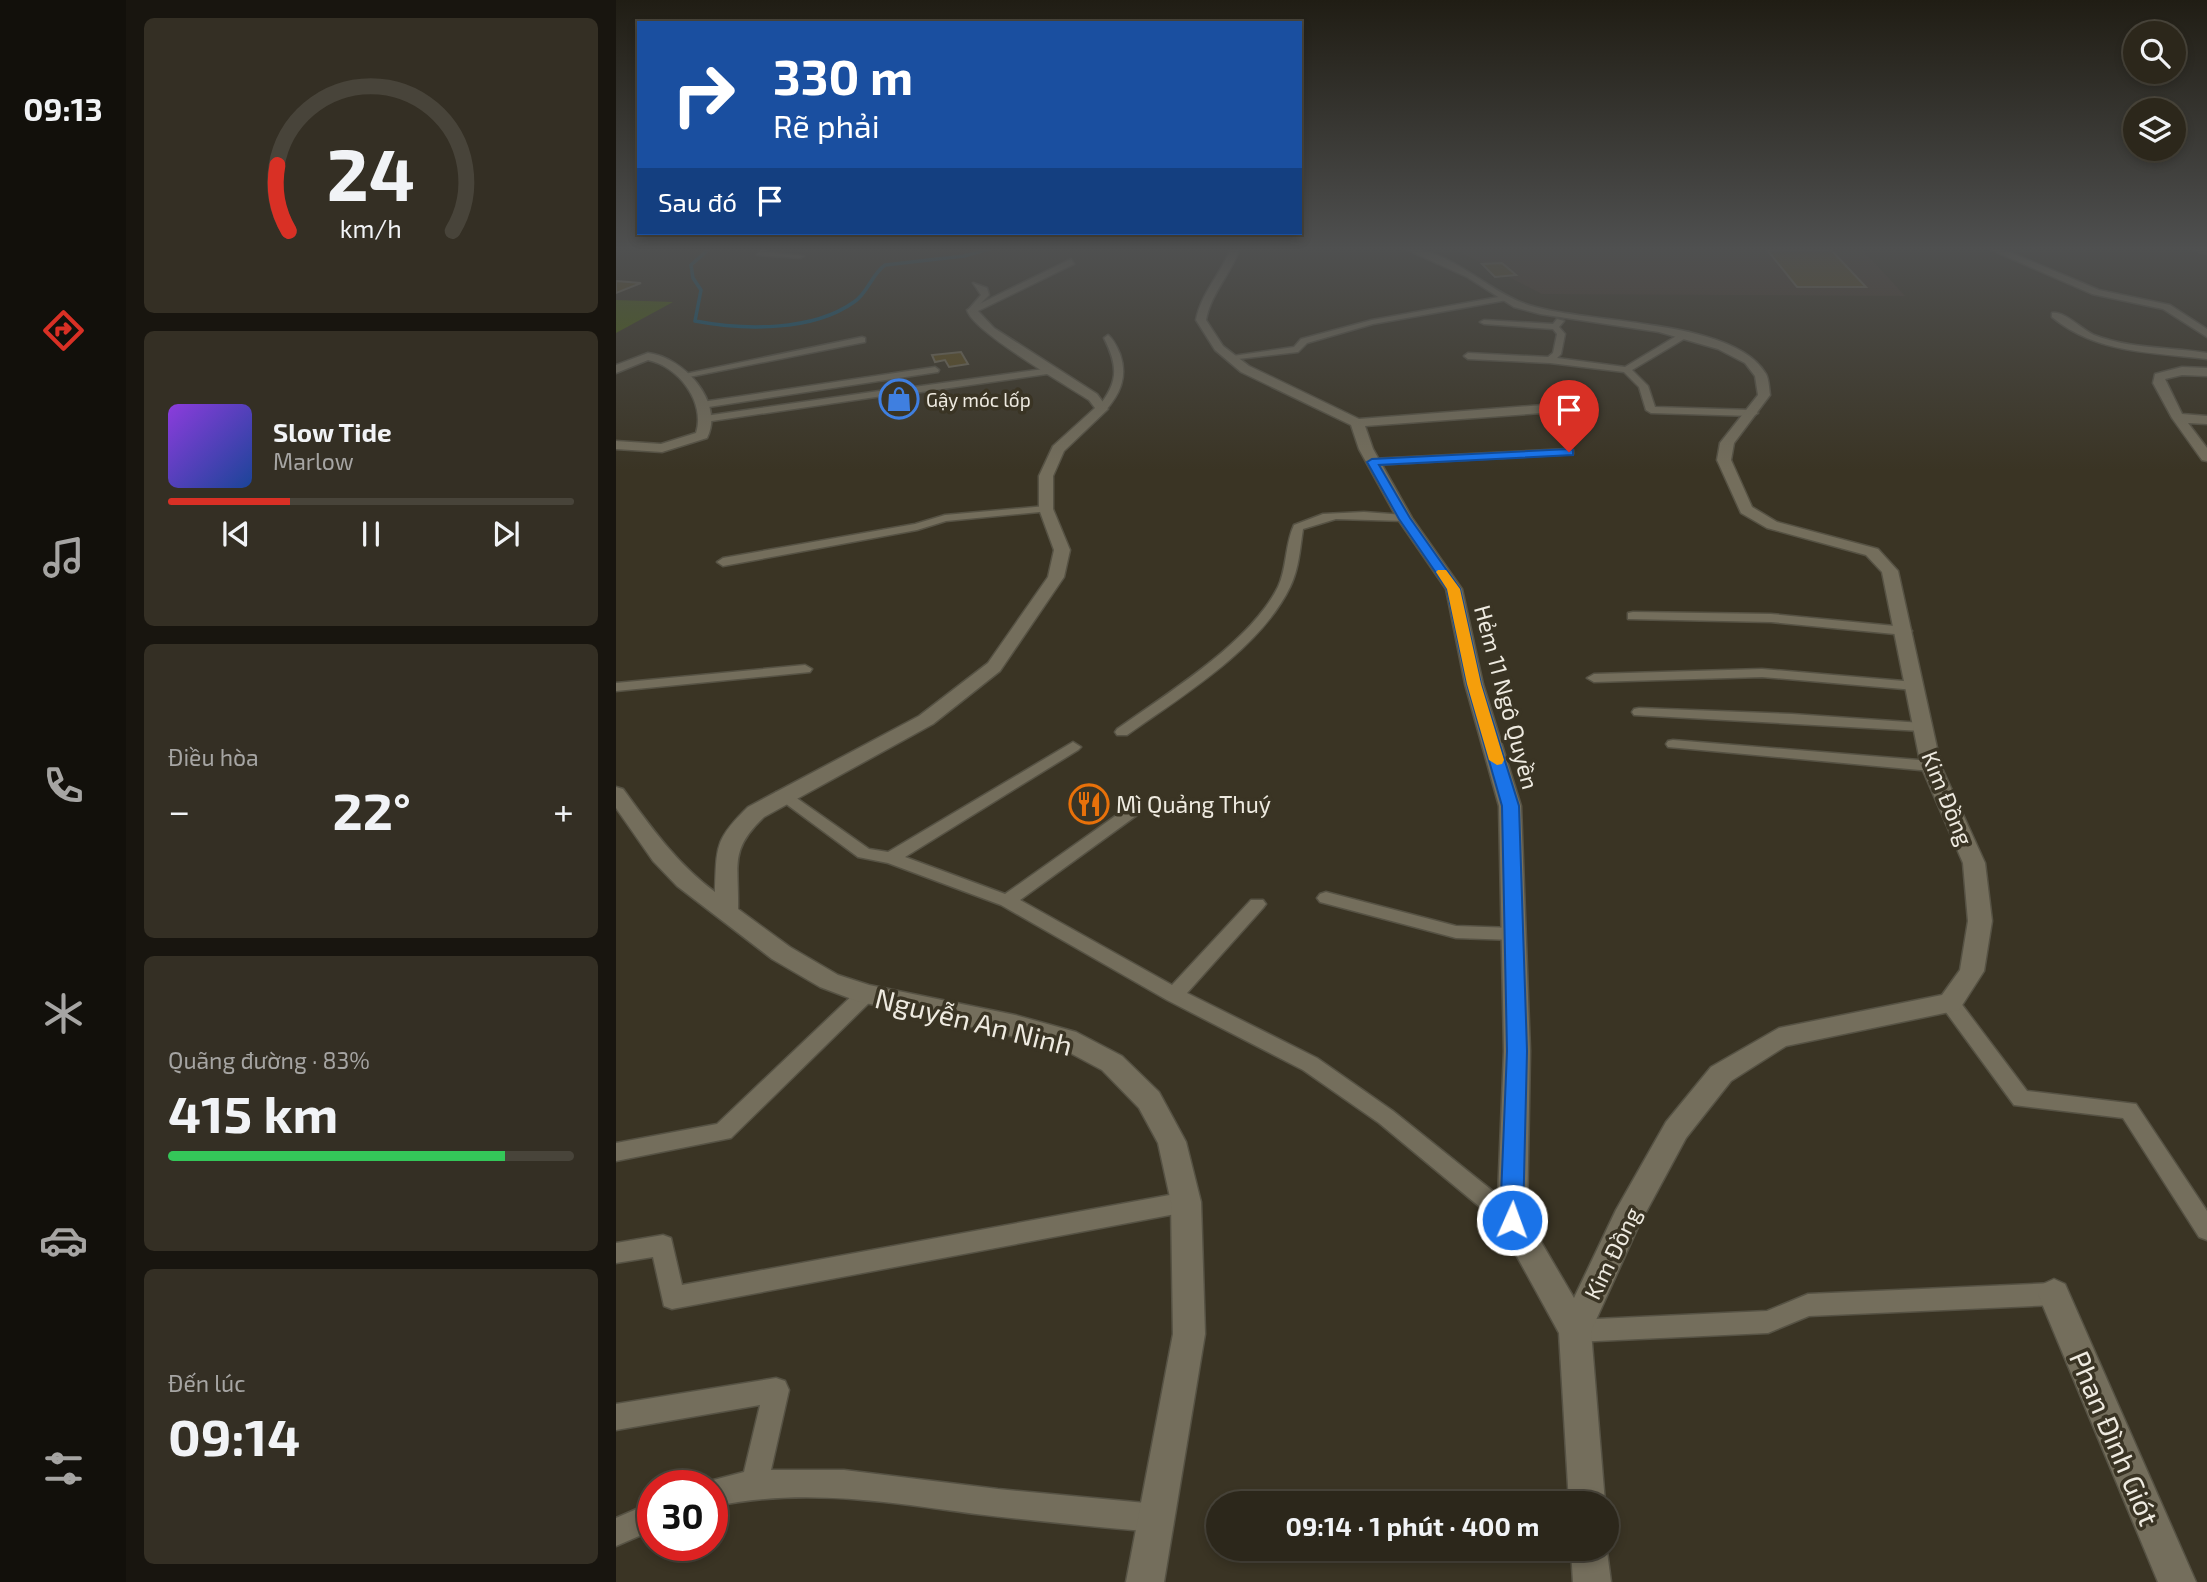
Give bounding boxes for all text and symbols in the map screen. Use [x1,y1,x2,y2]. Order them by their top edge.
map controls [2123,21,2186,161]
button: search [2123,21,2186,84]
text: 330 m [773,46,913,105]
icon: right [658,49,749,140]
text: 09:13 [23,89,103,127]
button: layers [2123,98,2186,161]
text: Rẽ phải [773,106,880,144]
text: 24 [327,129,415,217]
icon: arrive [751,182,789,220]
text: Sau đó [658,186,737,217]
text: km/h [340,213,402,243]
icon: directions [39,306,88,355]
shop icon: Gậy móc lốp [878,378,920,420]
pin [1539,380,1599,452]
place label: Gậy móc lốp [926,388,1031,411]
icon: arrive [1550,391,1588,429]
text: Slow Tide [273,416,392,447]
text: Marlow [273,447,354,475]
icon: previous [217,515,255,553]
icon: pause [352,515,390,553]
icon: next [487,515,525,553]
icon: music [39,533,88,582]
street label: Hẻm 11 Ngô Quyền [1469,602,1545,792]
text: Điều hòa [168,743,259,771]
street label: Kim Đồng [1916,747,1980,849]
icon: phone [39,761,88,810]
text: 22° [332,778,411,840]
restaurant icon: Mì Quảng Thuý [1068,783,1110,825]
text: − [168,787,190,833]
text: + [553,787,574,833]
place label: Mì Quảng Thuý [1116,790,1271,818]
street label: Nguyễn An Ninh [872,980,1076,1062]
icon: climate [39,989,88,1038]
text: Quãng đường · 83% [168,1046,370,1074]
text: 415 km [168,1081,338,1143]
position arrow [1475,1183,1549,1257]
street label: Kim Đồng [1578,1202,1646,1304]
icon: car [39,1216,88,1265]
street label: Phan Đình Giót [2063,1346,2167,1530]
text: Đến lúc [168,1369,245,1397]
text: 09:14 [168,1404,300,1466]
icon: filters [39,1444,88,1493]
speed limit sign: 30 [637,1470,728,1561]
text: 09:14 · 1 phút · 400 m [1286,1510,1539,1541]

